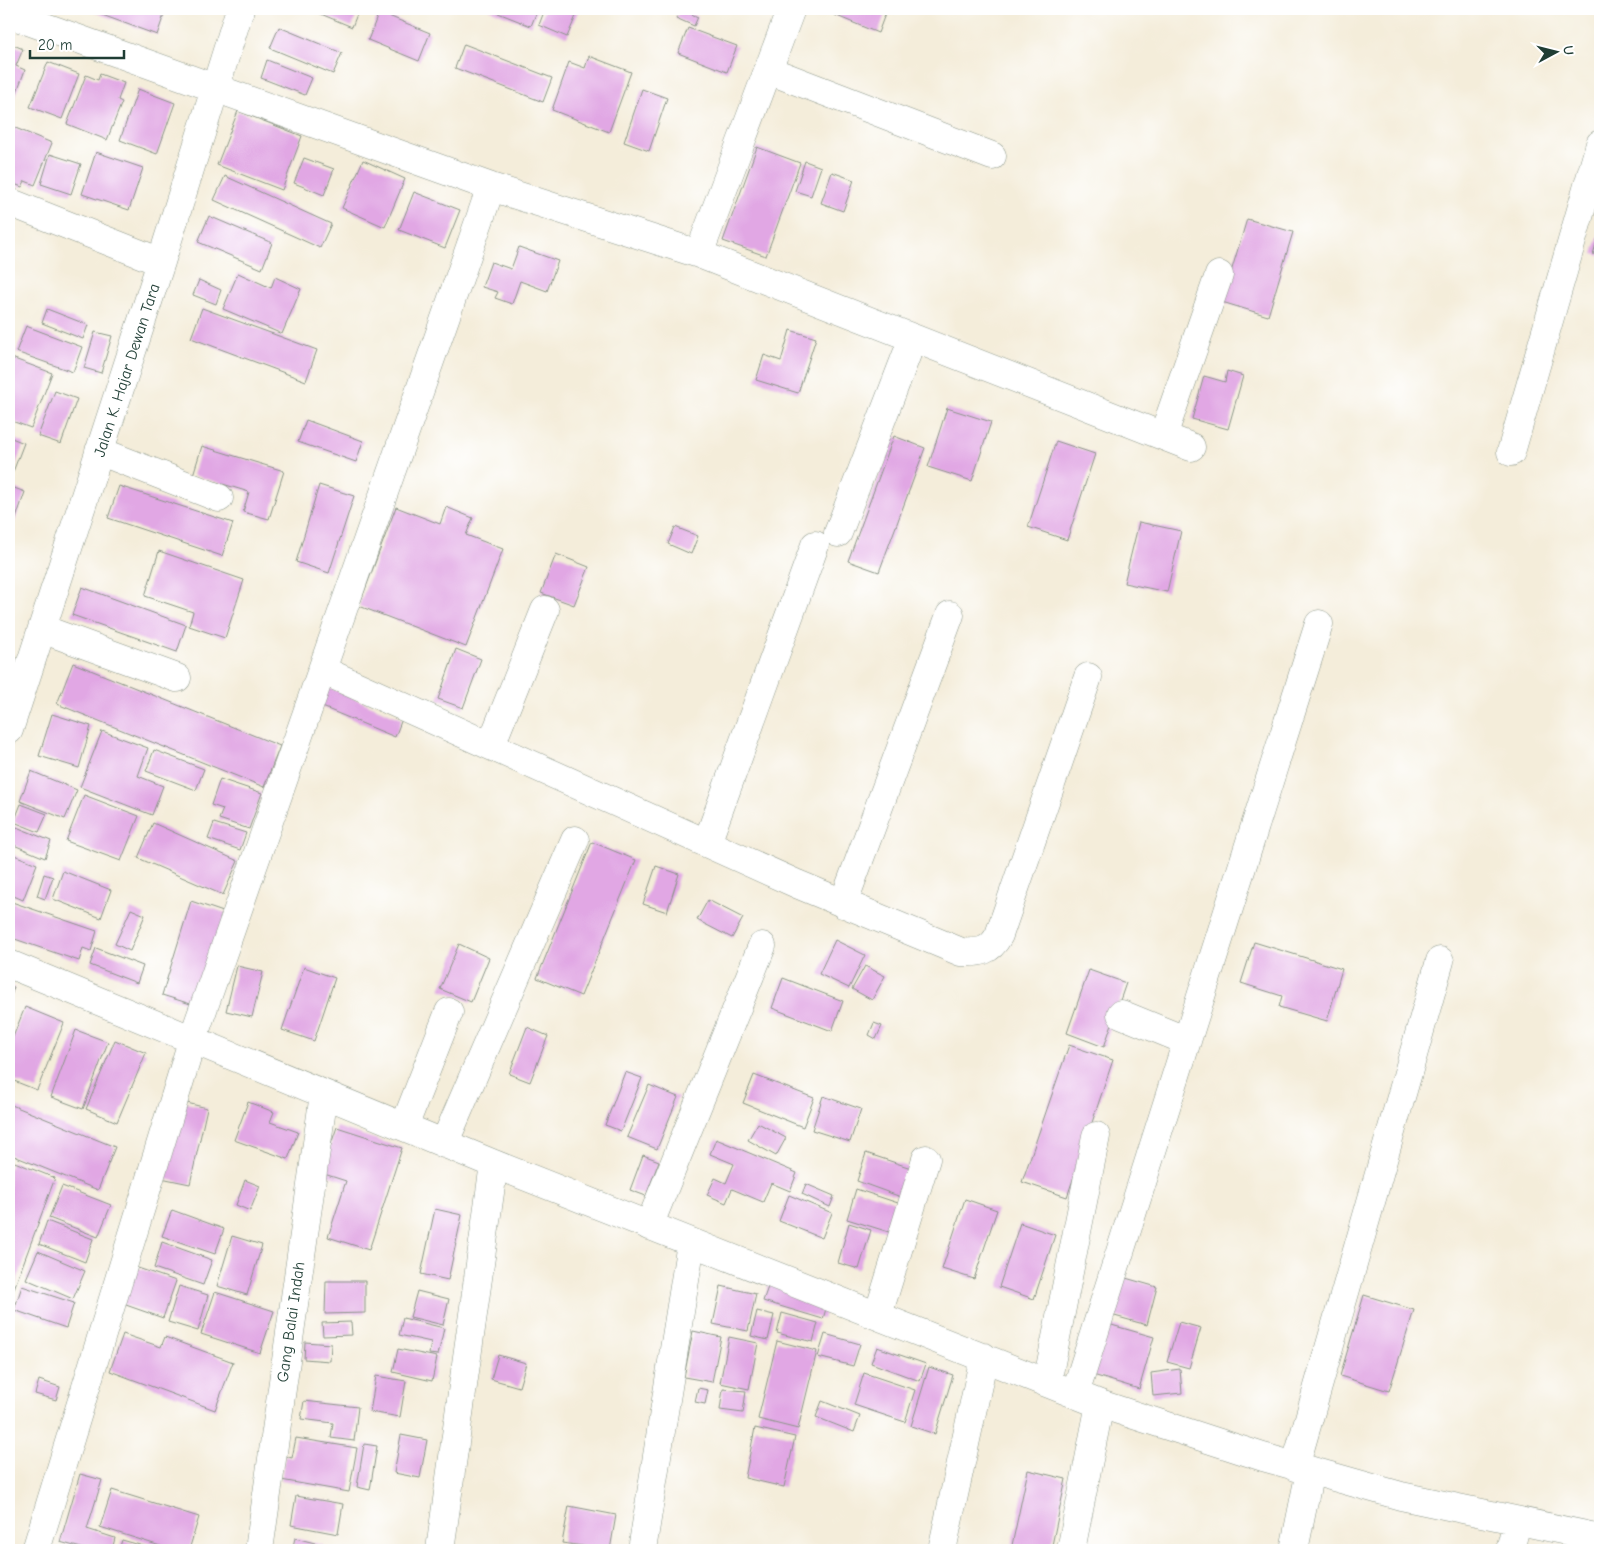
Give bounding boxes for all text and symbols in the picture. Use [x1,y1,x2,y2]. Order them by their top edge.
scale bar [30,28,124,60]
north arrow [1532,28,1582,78]
text: 20 m [38,36,72,54]
text: U [1559,45,1577,56]
street label: Jalan K. Hajar Dewan Tara [90,281,163,459]
street label: Gang Balai Indah [274,1261,308,1384]

